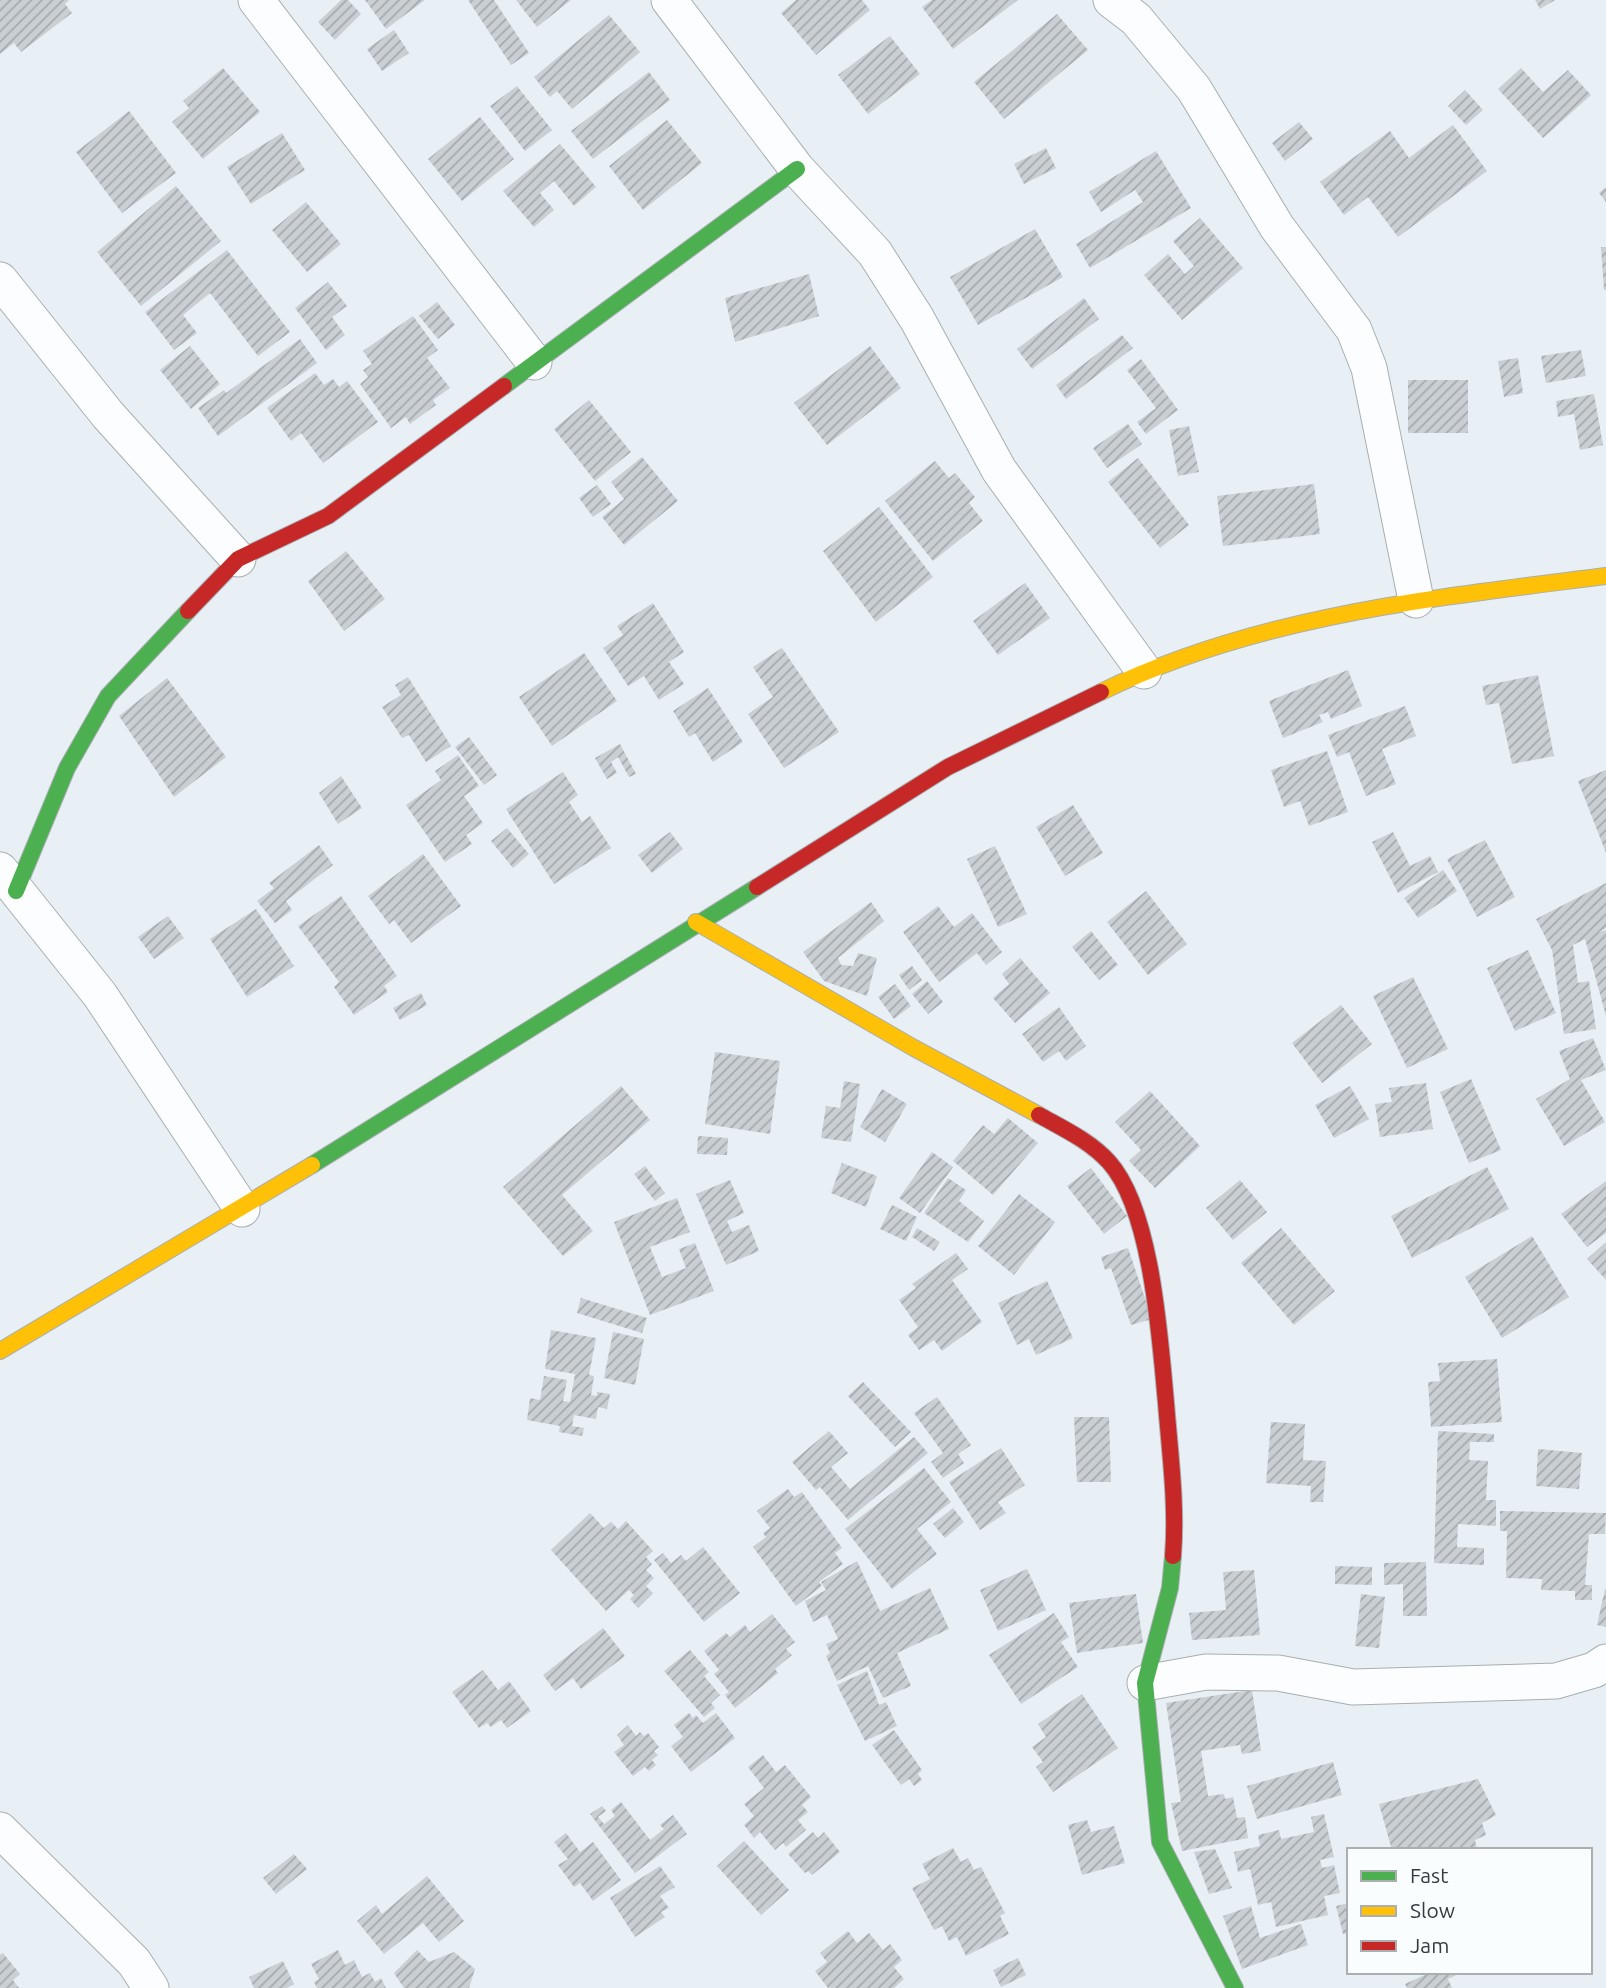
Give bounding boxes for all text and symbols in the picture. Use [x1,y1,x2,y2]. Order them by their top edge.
legend [1347,1848,1592,1974]
text: Fast [1410,1863,1448,1887]
text: Slow [1410,1898,1455,1922]
text: Jam [1410,1933,1449,1957]

